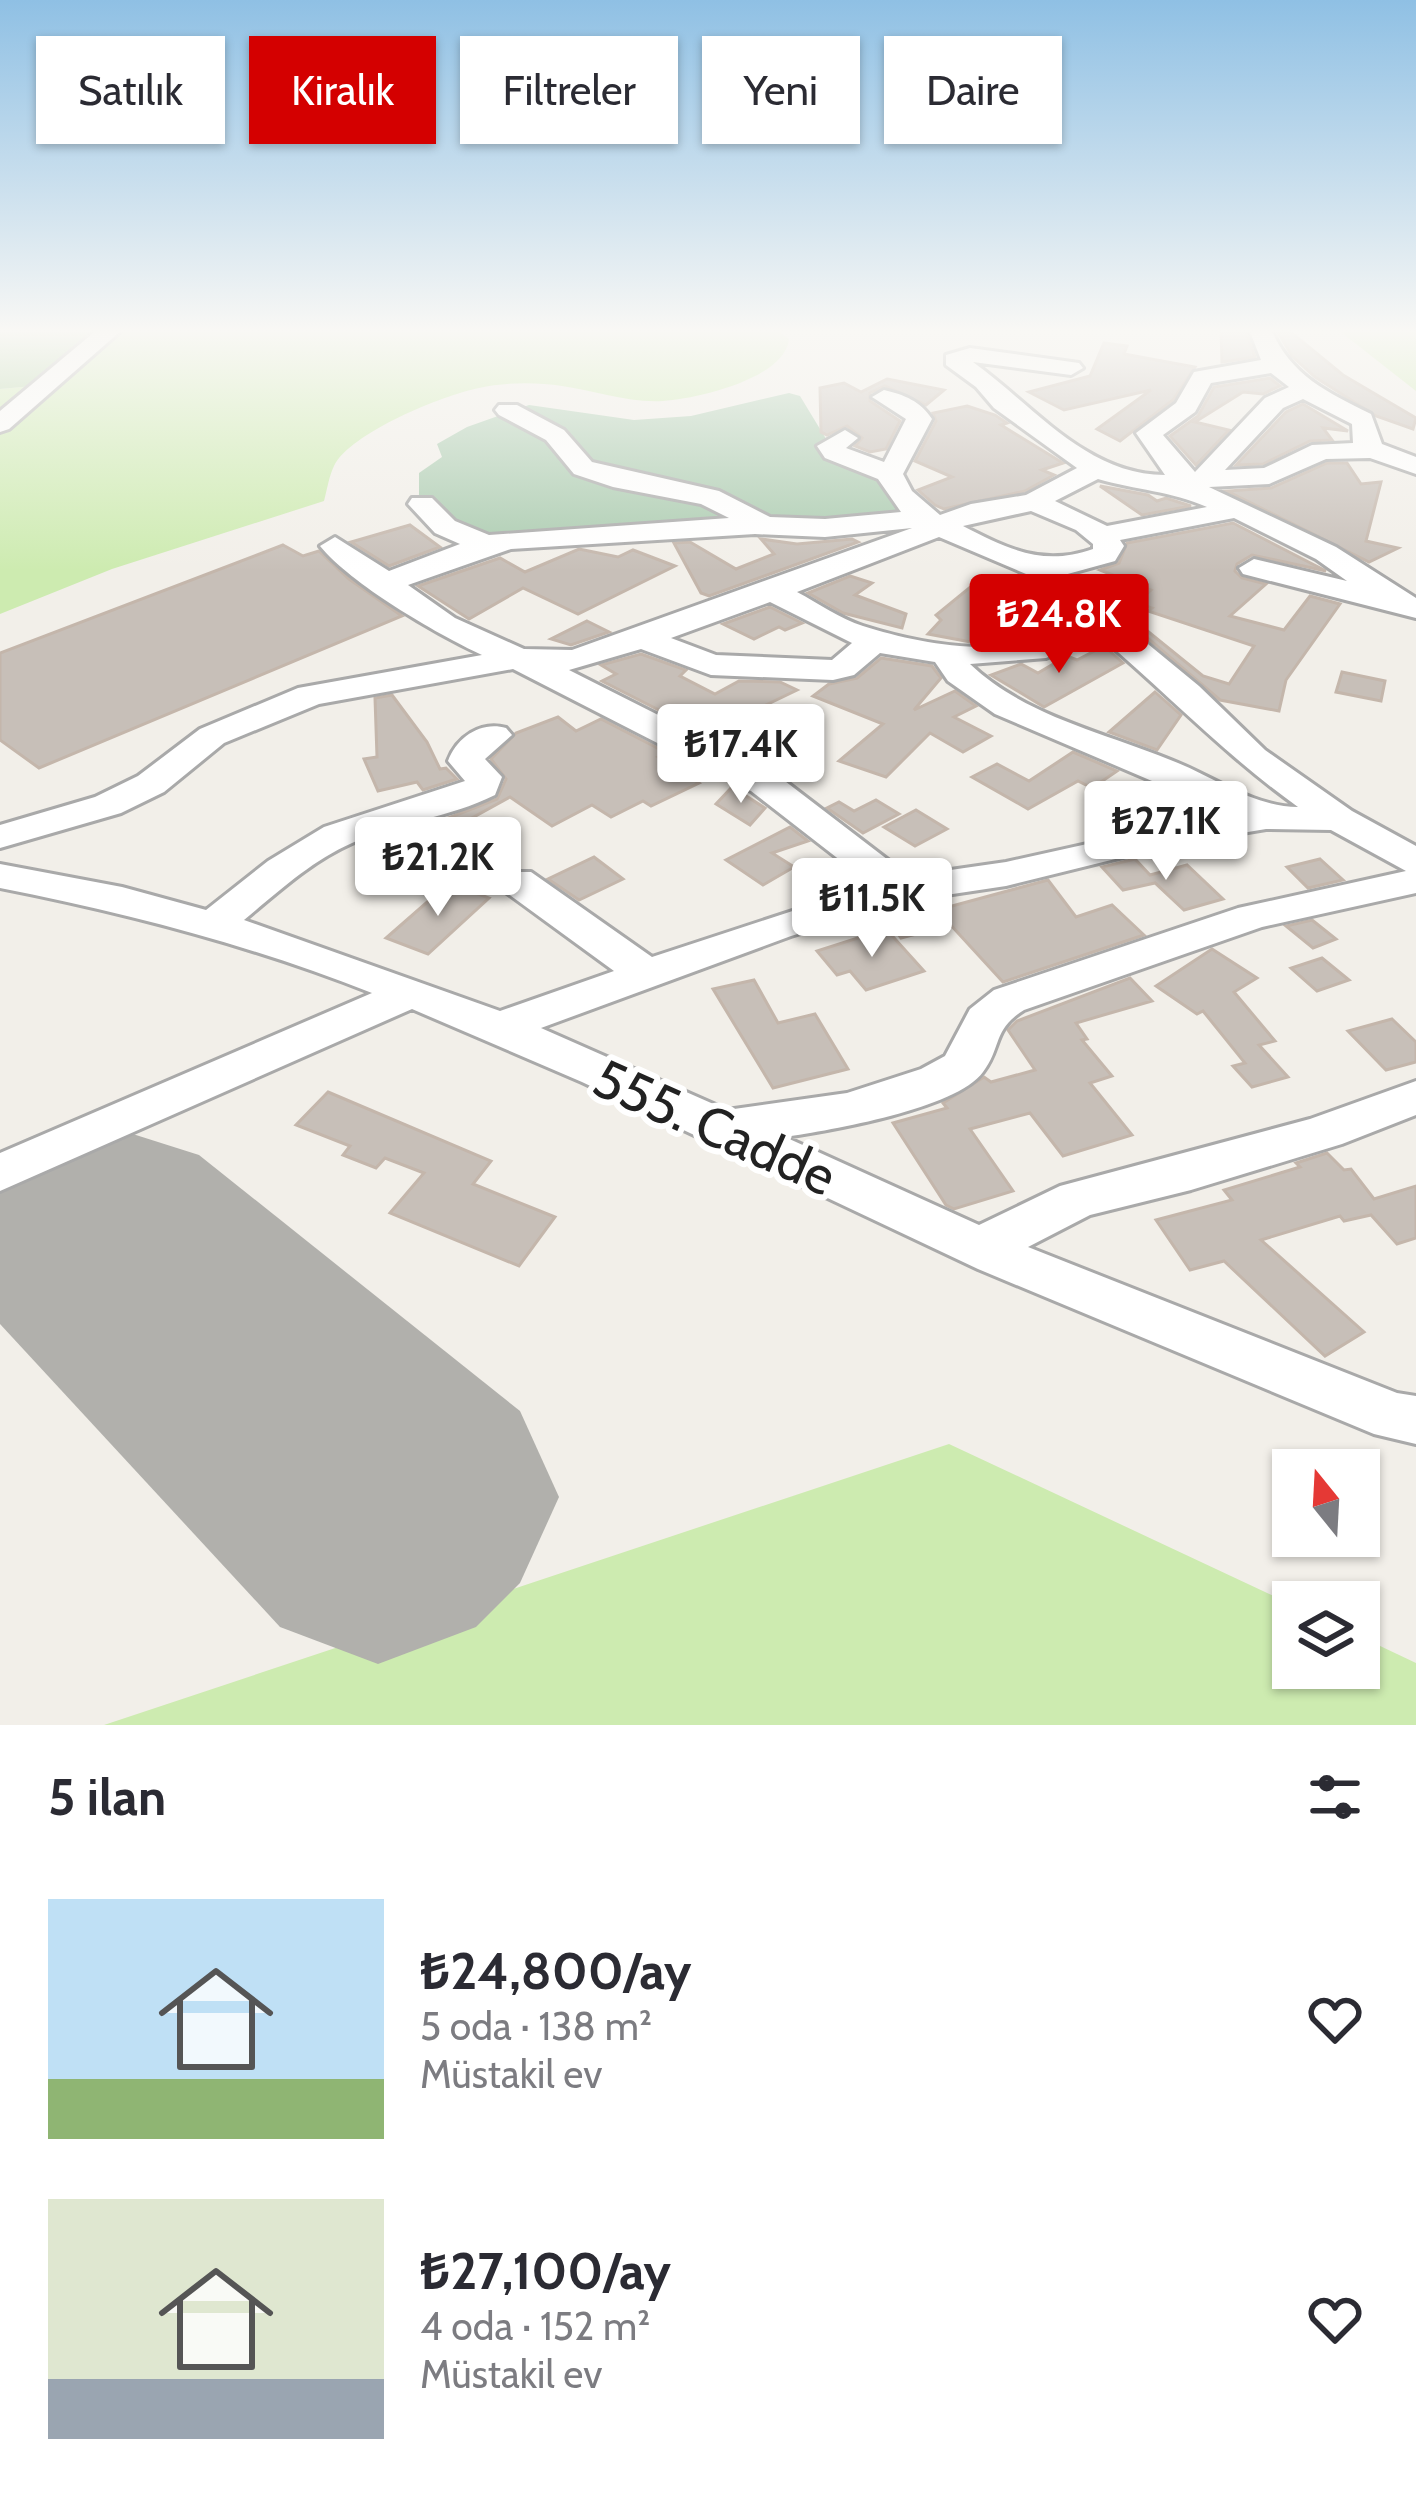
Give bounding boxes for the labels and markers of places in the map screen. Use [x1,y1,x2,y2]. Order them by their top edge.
pin: ₺24.8K [961,574,1157,676]
pin: ₺17.4K [643,704,839,806]
pin: ₺27.1K [1068,781,1264,883]
pin: ₺21.2K [340,817,536,919]
pin: ₺11.5K [774,858,970,960]

